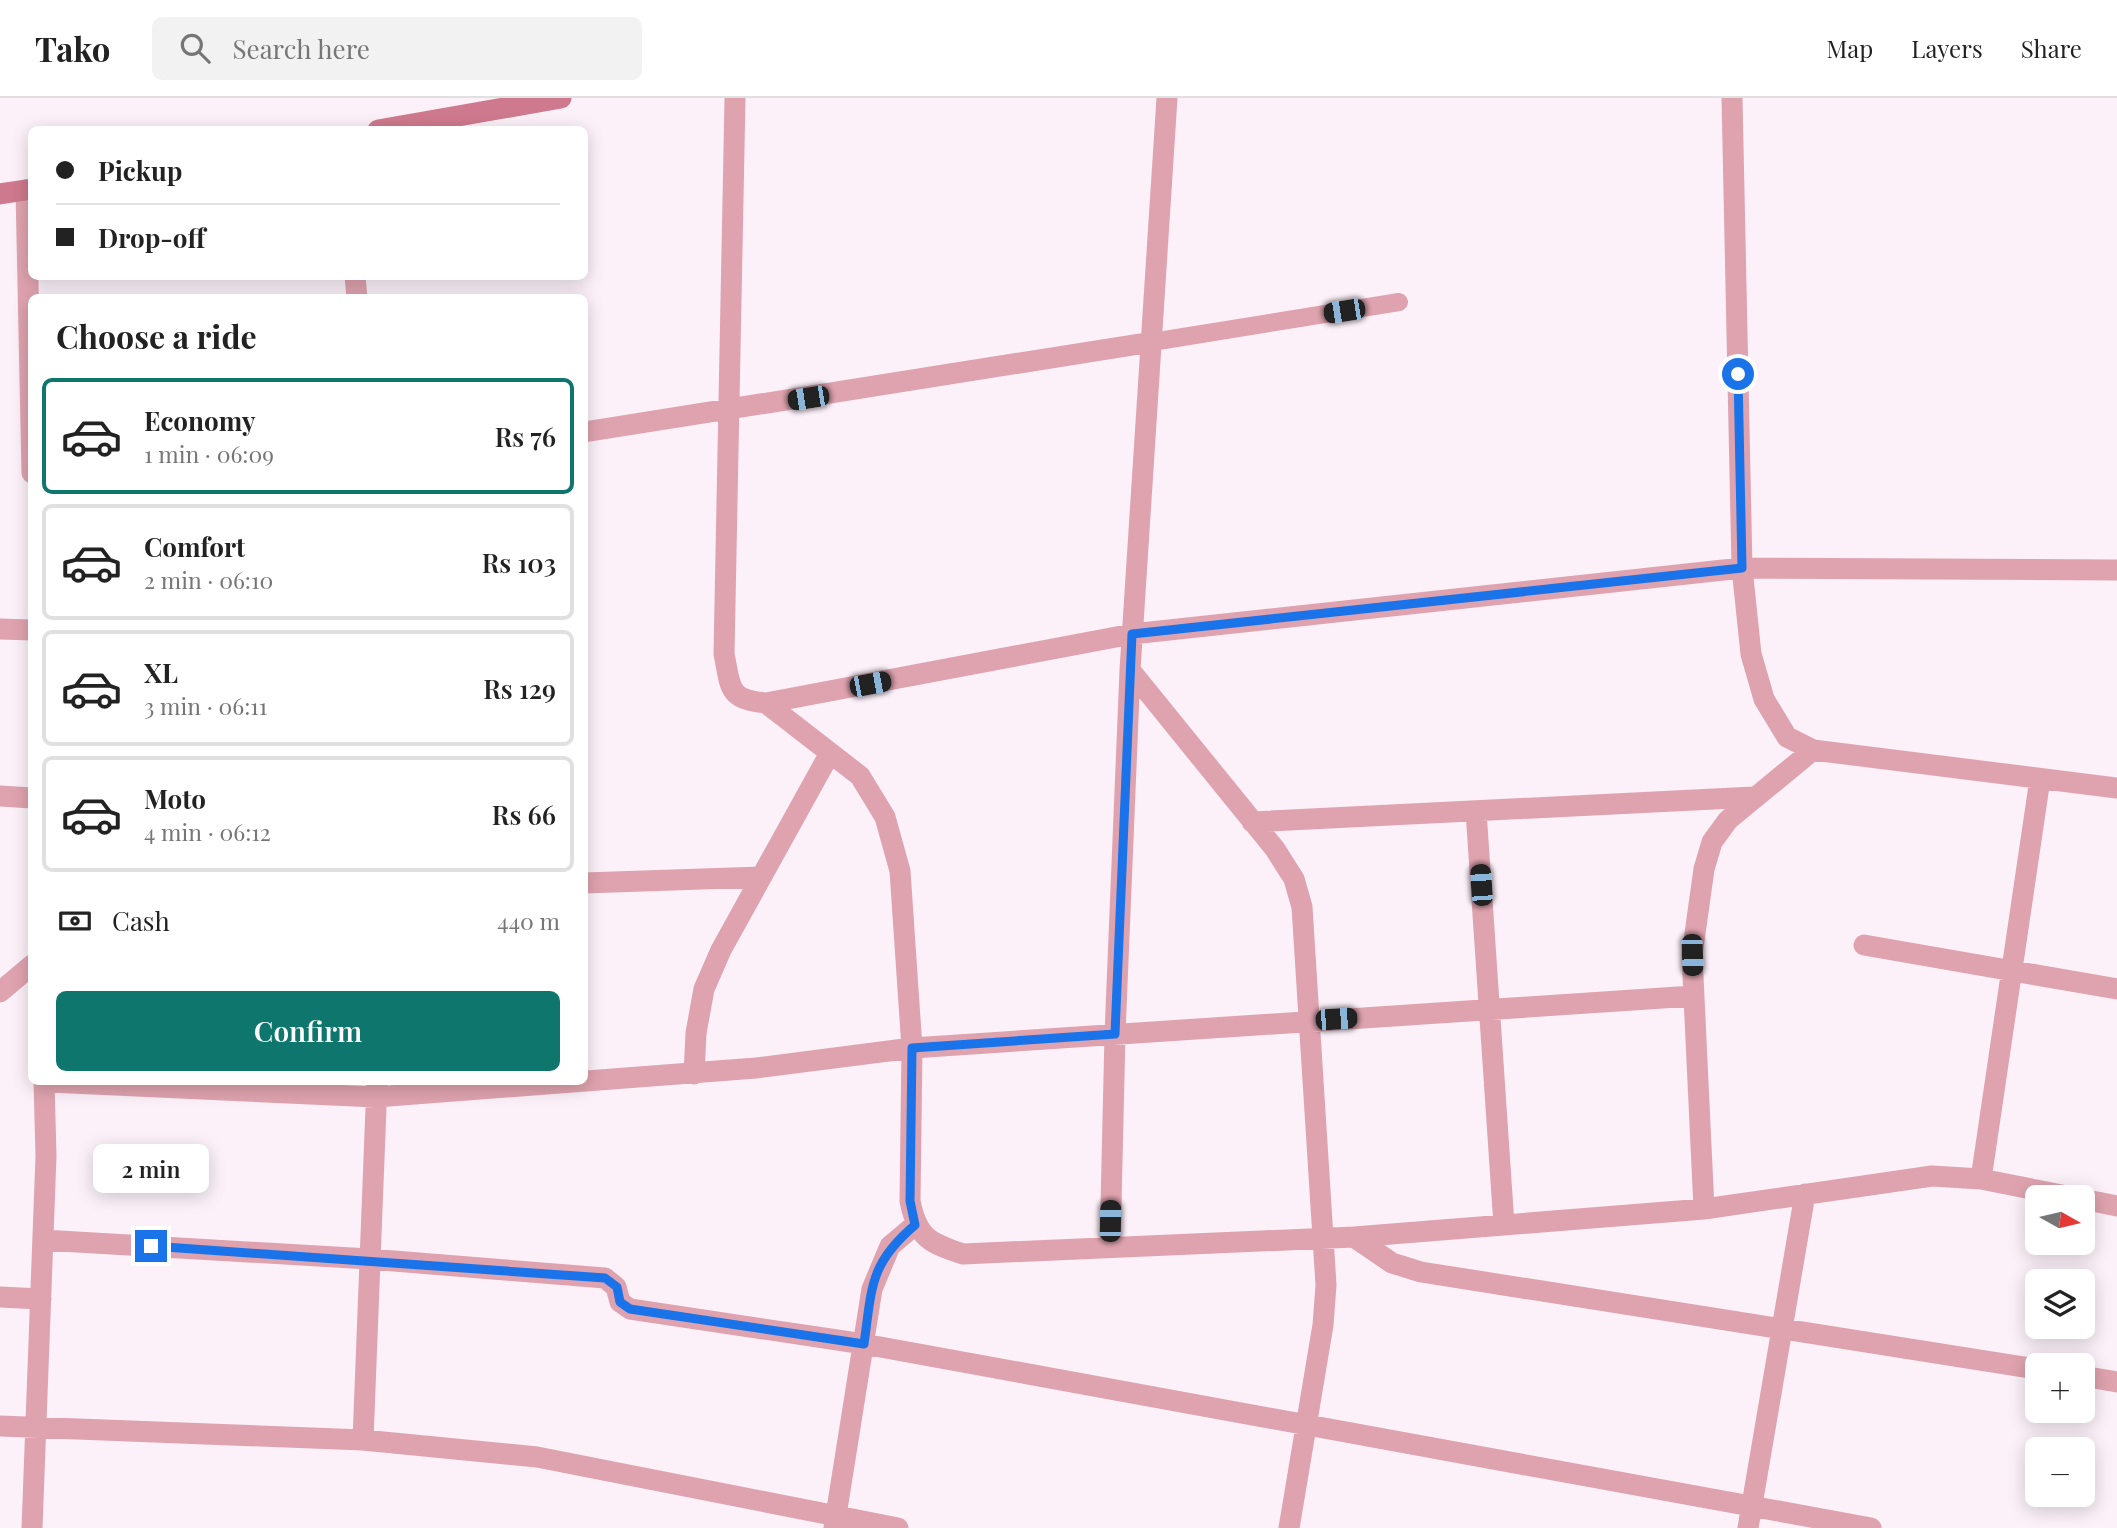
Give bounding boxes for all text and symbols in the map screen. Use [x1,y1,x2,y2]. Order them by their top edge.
search box [152,17,642,80]
text: Tako [35,26,110,70]
icon: search [176,29,214,67]
text: Search here [232,31,370,66]
text: Map [1827,32,1873,64]
text: Layers [1911,32,1983,64]
text: Share [2021,32,2082,64]
text: Pickup [98,153,182,188]
text: Drop-off [98,220,205,255]
car [1322,297,1367,325]
text: Choose a ride [56,314,257,357]
route start [1722,358,1754,390]
car [786,384,831,412]
text: Economy [144,403,255,438]
icon: car [60,405,123,468]
text: Rs 76 [495,419,556,454]
text: 1 min · 06:09 [144,438,274,469]
text: Comfort [144,529,245,564]
icon: car [60,531,123,594]
text: Rs 103 [482,545,556,580]
text: 2 min · 06:10 [144,564,273,595]
text: XL [144,655,178,690]
icon: car [60,657,123,720]
car [848,670,893,698]
text: Rs 129 [483,671,556,706]
text: 3 min · 06:11 [144,690,267,721]
text: Moto [144,781,206,816]
icon: car [60,783,123,846]
text: Rs 66 [492,797,556,832]
text: 4 min · 06:12 [144,816,271,847]
car [1470,863,1493,907]
icon: cash [56,902,94,940]
text: Cash [112,903,170,938]
text: 440 m [497,905,560,936]
car [1681,934,1704,976]
button: Confirm [56,991,560,1071]
car [1315,1007,1358,1031]
callout: 2 min [93,1144,209,1194]
text: 2 min [122,1153,180,1184]
north arrow [2025,1185,2095,1255]
map controls [2025,1185,2095,1507]
car [1100,1200,1121,1242]
route end [135,1230,167,1262]
button: layers [2025,1269,2095,1339]
button: + [2025,1353,2095,1423]
button: − [2025,1437,2095,1507]

